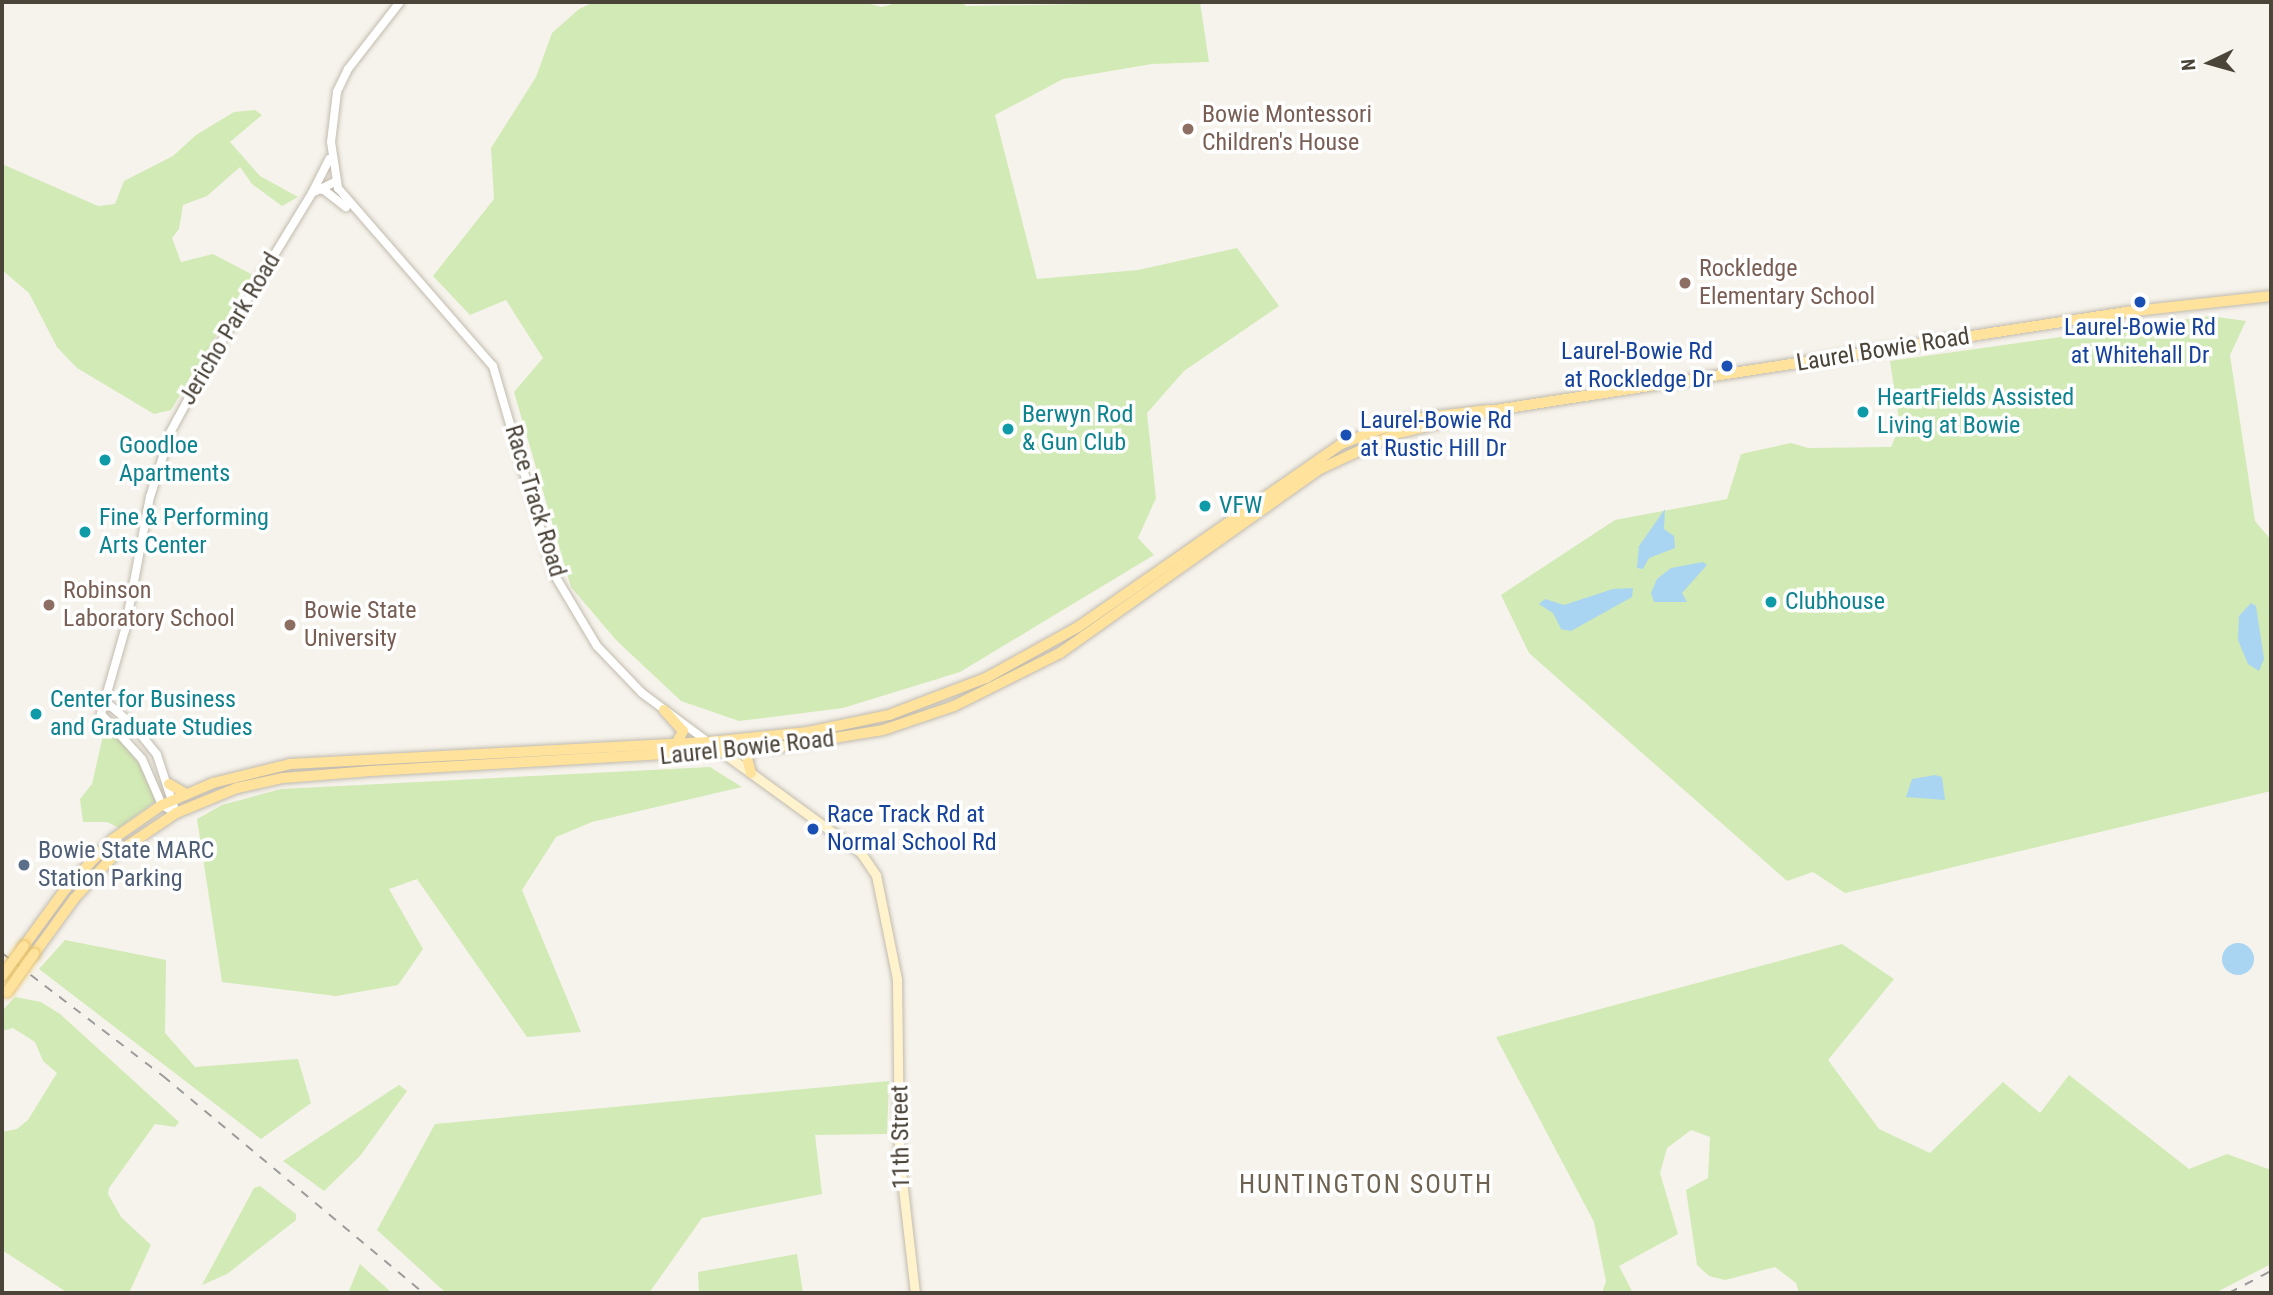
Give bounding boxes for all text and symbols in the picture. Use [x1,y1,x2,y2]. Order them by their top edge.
north arrow [2175,28,2245,98]
text: N [2177,58,2201,72]
place label: Bowie Montessori Children's House [1202,101,1372,157]
marker: Bowie Montessori Children's House [1180,121,1196,137]
street label: Jericho Park Road [173,248,287,410]
place label: Rockledge Elementary School [1699,255,1875,311]
marker: Rockledge Elementary School [1677,275,1693,291]
marker: Laurel-Bowie Rd at Whitehall Dr [2132,294,2148,310]
place label: Laurel-Bowie Rd at Whitehall Dr [2064,314,2216,370]
street label: Laurel Bowie Road [1794,322,1972,378]
place label: Laurel-Bowie Rd at Rockledge Dr [1561,338,1713,394]
marker: Laurel-Bowie Rd at Rockledge Dr [1719,358,1735,374]
place label: HeartFields Assisted Living at Bowie [1877,384,2074,440]
place label: Berwyn Rod & Gun Club [1022,401,1133,457]
marker: HeartFields Assisted Living at Bowie [1855,404,1871,420]
place label: Laurel-Bowie Rd at Rustic Hill Dr [1360,407,1512,463]
street label: Race Track Road [498,421,572,581]
marker: Berwyn Rod & Gun Club [1000,421,1016,437]
marker: Laurel-Bowie Rd at Rustic Hill Dr [1338,427,1354,443]
place label: Goodloe Apartments [119,432,230,488]
marker: Goodloe Apartments [97,452,113,468]
place label: VFW [1219,492,1262,520]
marker: VFW [1197,498,1213,514]
place label: Fine & Performing Arts Center [99,504,269,560]
marker: Fine & Performing Arts Center [77,524,93,540]
place label: Robinson Laboratory School [63,577,235,633]
place label: Clubhouse [1785,588,1885,616]
marker: Clubhouse [1763,594,1779,610]
marker: Robinson Laboratory School [41,597,57,613]
place label: Bowie State University [304,597,416,653]
marker: Bowie State University [282,617,298,633]
place label: Center for Business and Graduate Studies [50,686,253,742]
marker: Center for Business and Graduate Studies [28,706,44,722]
street label: Laurel Bowie Road [658,725,836,771]
place label: Race Track Rd at Normal School Rd [827,801,997,857]
marker: Race Track Rd at Normal School Rd [805,821,821,837]
place label: Bowie State MARC Station Parking [38,837,214,893]
marker: Bowie State MARC Station Parking [16,857,32,873]
street label: 11th Street [886,1085,916,1189]
district label: HUNTINGTON SOUTH [1241,1169,1491,1201]

